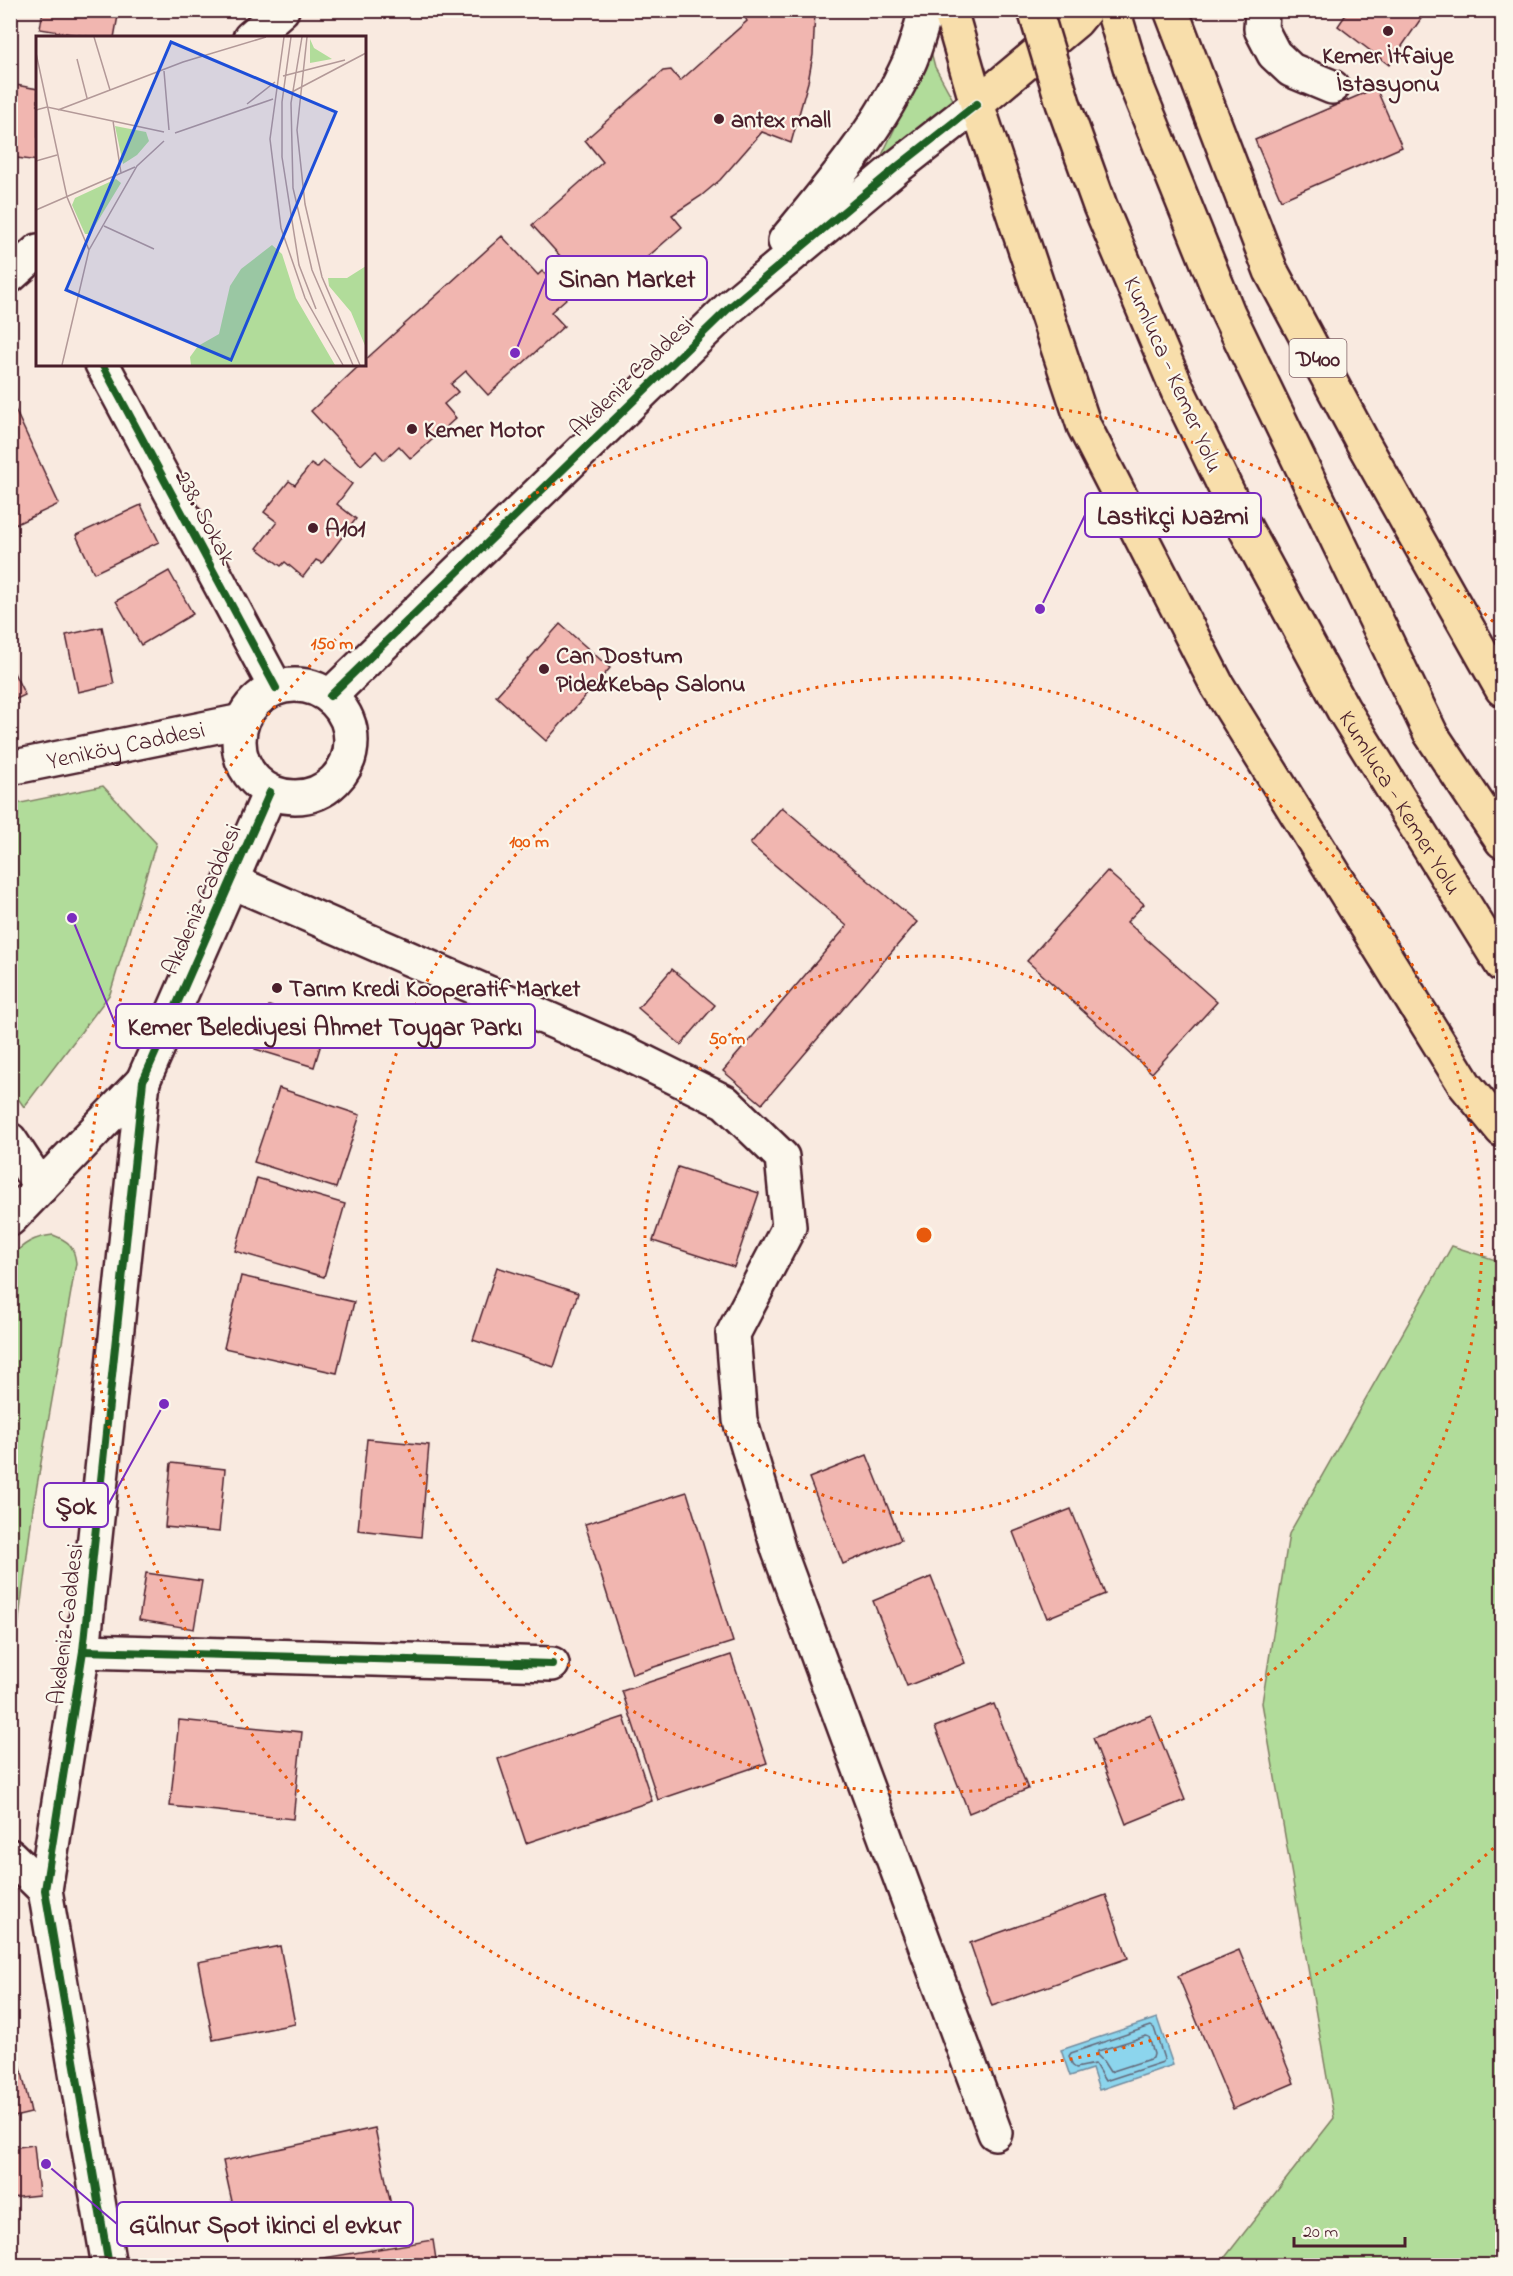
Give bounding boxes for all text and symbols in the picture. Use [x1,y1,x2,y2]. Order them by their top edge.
marker: Kemer İtfaiye İstasyonu [1381,24,1395,38]
inset map [36,36,366,366]
place label: Kemer İtfaiye İstasyonu [1322,40,1455,104]
place label: antex mall [731,104,831,139]
marker: antex mall [712,112,726,126]
callout: Sinan Market [546,256,707,300]
text: Sinan Market [558,262,696,300]
street label: Kumluca - Kemer Yolu [1113,271,1231,479]
street label: Akdeniz Caddesi [562,309,703,447]
road number: D400 [1290,339,1346,377]
place label: Kemer Motor [424,414,545,449]
marker: Kemer Motor [405,422,419,436]
street label: 238. Sokak [164,465,244,572]
callout: Lastikçi Nazmi [1085,493,1261,537]
text: Lastikçi Nazmi [1097,499,1249,537]
place label: A101 [325,513,366,548]
marker: A101 [306,521,320,535]
text: 150 m [311,632,353,658]
place label: Can Dostum Pide&Kebap Salonu [556,640,746,703]
marker: Can Dostum Pide&Kebap Salonu [537,662,551,676]
street label: Kumluca - Kemer Yolu [1328,705,1469,902]
street label: Yeniköy Caddesi [44,714,208,780]
street label: Akdeniz Caddesi [154,819,252,981]
text: 100 m [509,830,549,856]
place label: Tarım Kredi Kooperatif Market [289,973,581,1008]
marker: Tarım Kredi Kooperatif Market [270,981,284,995]
callout: Kemer Belediyesi Ahmet Toygar Parkı [116,1004,535,1048]
text: Kemer Belediyesi Ahmet Toygar Parkı [128,1010,522,1049]
text: 50 m [709,1027,745,1053]
centre of rings [914,1225,934,1245]
callout: Şok [44,1483,108,1527]
text: Şok [56,1489,97,1527]
street label: Akdeniz Caddesi [40,1542,95,1707]
callout: Gülnur Spot ikinci el evkur [117,2202,413,2246]
text: Gülnur Spot ikinci el evkur [129,2208,402,2246]
scale bar [1294,2210,1405,2248]
text: 20 m [1303,2220,1338,2246]

